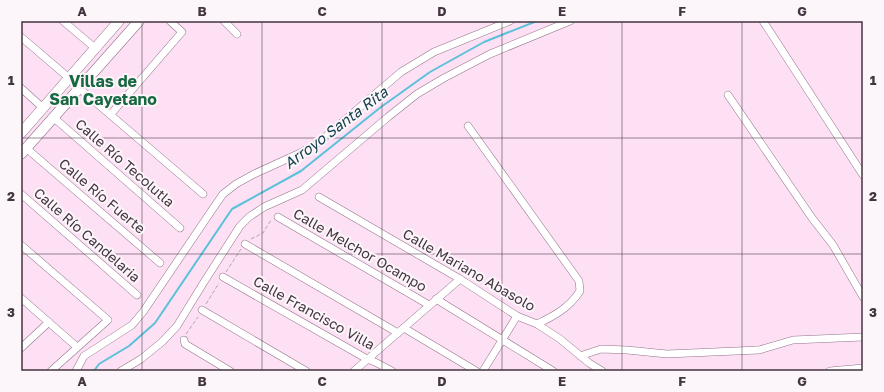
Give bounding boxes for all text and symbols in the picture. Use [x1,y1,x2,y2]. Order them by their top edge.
text: A [77,3,87,19]
text: B [197,3,207,19]
text: C [317,3,327,19]
text: D [437,3,447,19]
text: E [558,3,566,19]
text: F [678,3,686,19]
text: G [797,3,807,19]
district label: Villas de San Cayetano [49,71,157,109]
text: 1 [8,72,15,88]
text: 1 [870,72,877,88]
water label: Arroyo Santa Rita [280,82,392,173]
street label: Calle Río Tecolutla [72,115,178,210]
street label: Calle Río Fuerte [56,155,149,237]
street label: Calle Río Candelaria [31,184,144,285]
text: 2 [7,188,15,204]
text: 2 [869,188,877,204]
street label: Calle Melchor Ocampo [290,204,430,295]
street label: Calle Mariano Abasolo [400,225,538,314]
street label: Calle Francisco Villa [250,272,378,353]
text: 3 [7,304,15,320]
text: 3 [869,304,877,320]
text: A [77,373,87,389]
text: B [197,373,207,389]
text: C [317,373,327,389]
text: D [437,373,447,389]
text: E [558,373,566,389]
text: F [678,373,686,389]
text: G [797,373,807,389]

